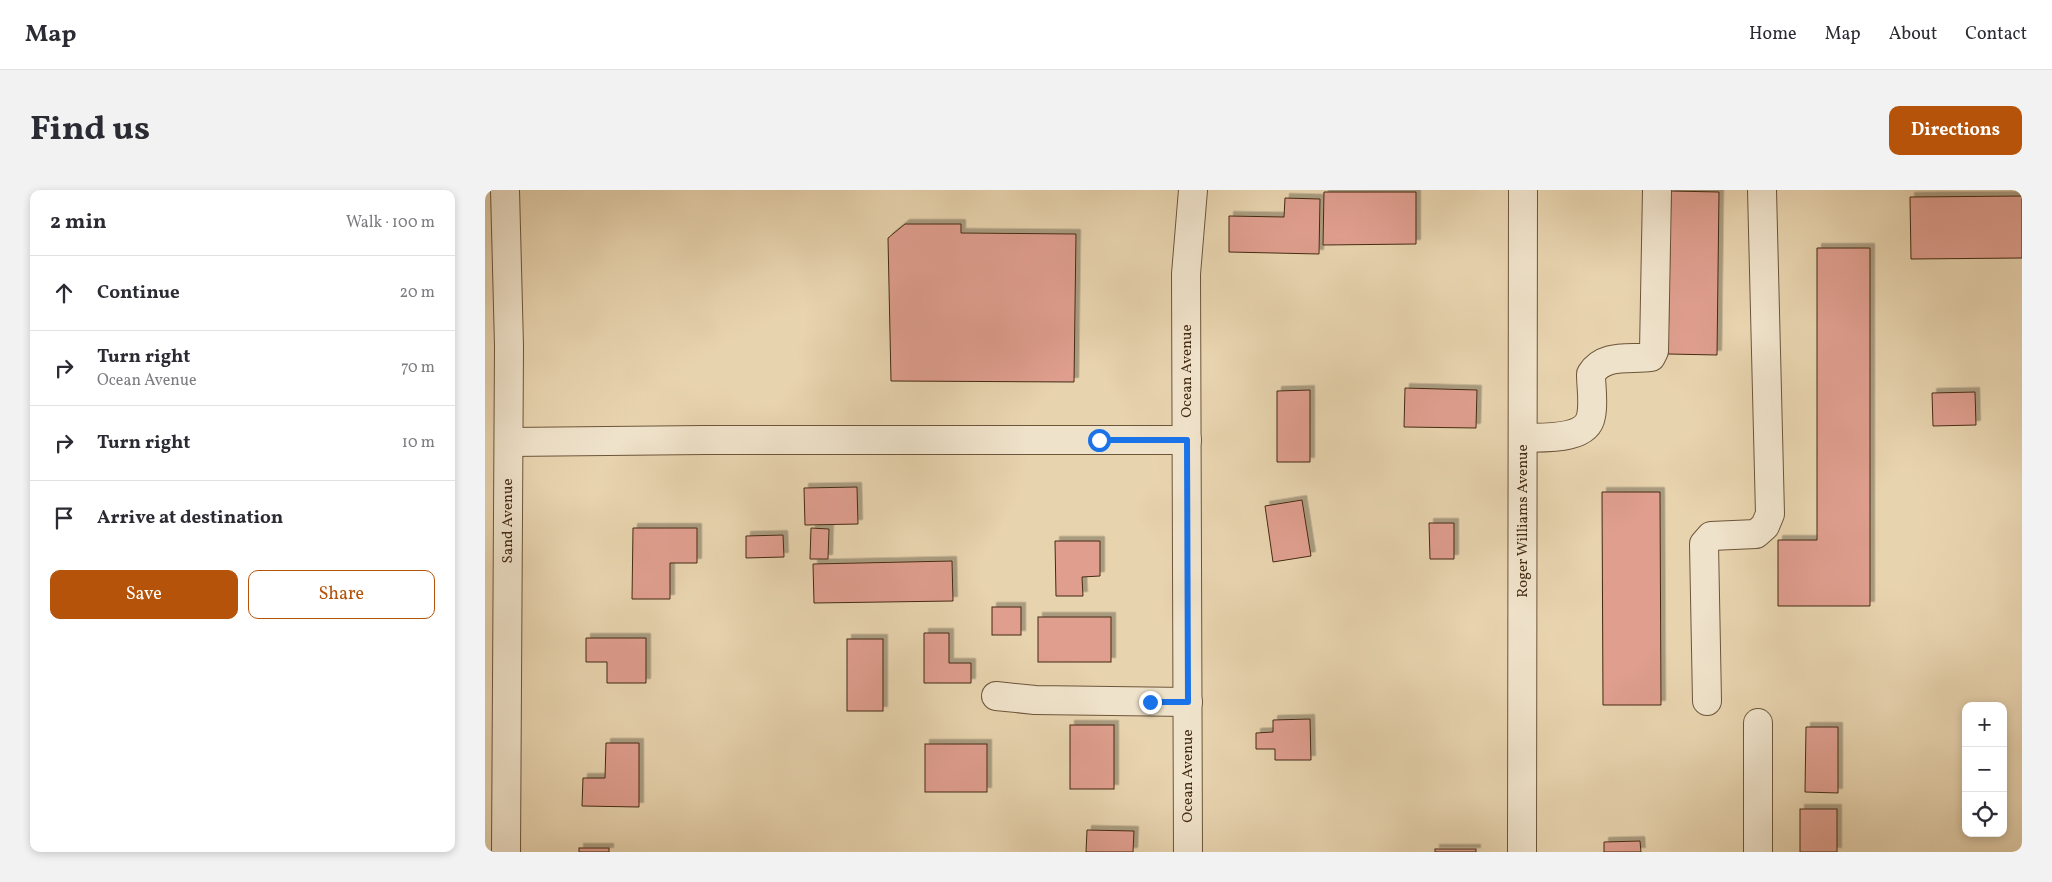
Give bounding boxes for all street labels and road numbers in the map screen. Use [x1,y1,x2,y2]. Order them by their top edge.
street label: Ocean Avenue [1177,324,1198,418]
street label: Roger Williams Avenue [1513,444,1534,598]
street label: Sand Avenue [498,478,519,564]
street label: Ocean Avenue [1178,729,1199,823]

